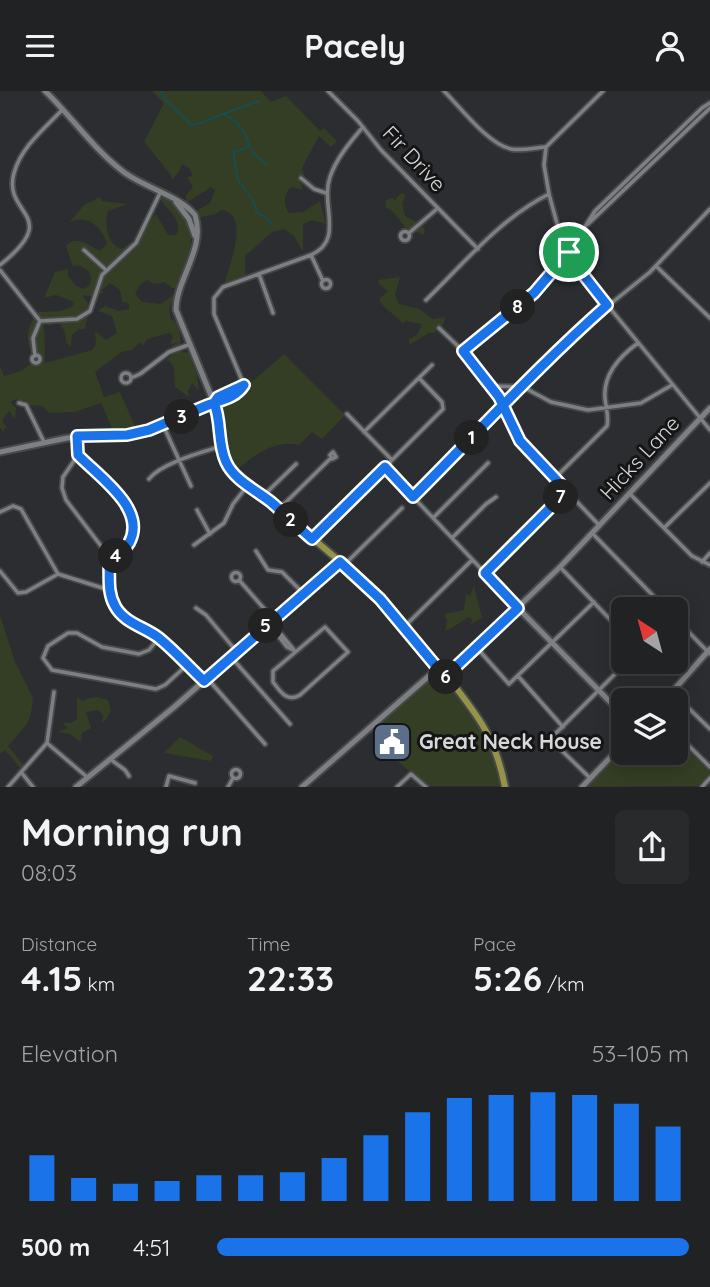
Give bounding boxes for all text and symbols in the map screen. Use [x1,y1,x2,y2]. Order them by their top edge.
text: Pacely [304,26,406,66]
icon: menu [21,27,59,65]
icon: person [651,27,689,65]
street label: Fir Drive [378,120,452,197]
pin [539,222,599,282]
icon: arrive [550,233,588,271]
pin: 8 [500,289,536,325]
text: 8 [512,294,523,318]
pin: 3 [164,399,200,435]
text: 3 [176,404,187,428]
street label: Hicks Lane [594,410,685,505]
pin: 1 [454,421,490,455]
text: 1 [468,425,475,449]
pin: 7 [544,479,578,515]
text: 7 [555,484,566,508]
pin: 2 [274,503,308,537]
text: 2 [285,507,296,531]
pin: 4 [99,539,134,573]
text: 4 [110,543,121,567]
north arrow [611,597,688,674]
map controls [611,597,688,765]
pin: 5 [248,609,284,643]
text: 5 [260,613,271,637]
pin: 6 [428,659,464,695]
text: 6 [440,664,451,688]
button: layers [611,688,688,765]
public building icon: Great Neck House [371,721,413,763]
place label: Great Neck House [419,728,602,754]
text: Morning run [21,808,243,856]
button: share [615,810,689,884]
text: 08:03 [21,858,77,887]
text: Distance [21,932,97,956]
text: Time [247,932,291,956]
text: Pace [473,932,516,956]
text: 4.15 [21,956,82,1000]
text: 22:33 [247,956,334,1000]
text: 5:26 [473,956,542,1000]
text: km [82,972,115,996]
text: /km [542,972,585,996]
text: Elevation [21,1039,118,1068]
text: 53–105 m [592,1039,689,1068]
text: 500 m [21,1233,90,1262]
text: 4:51 [133,1233,170,1262]

